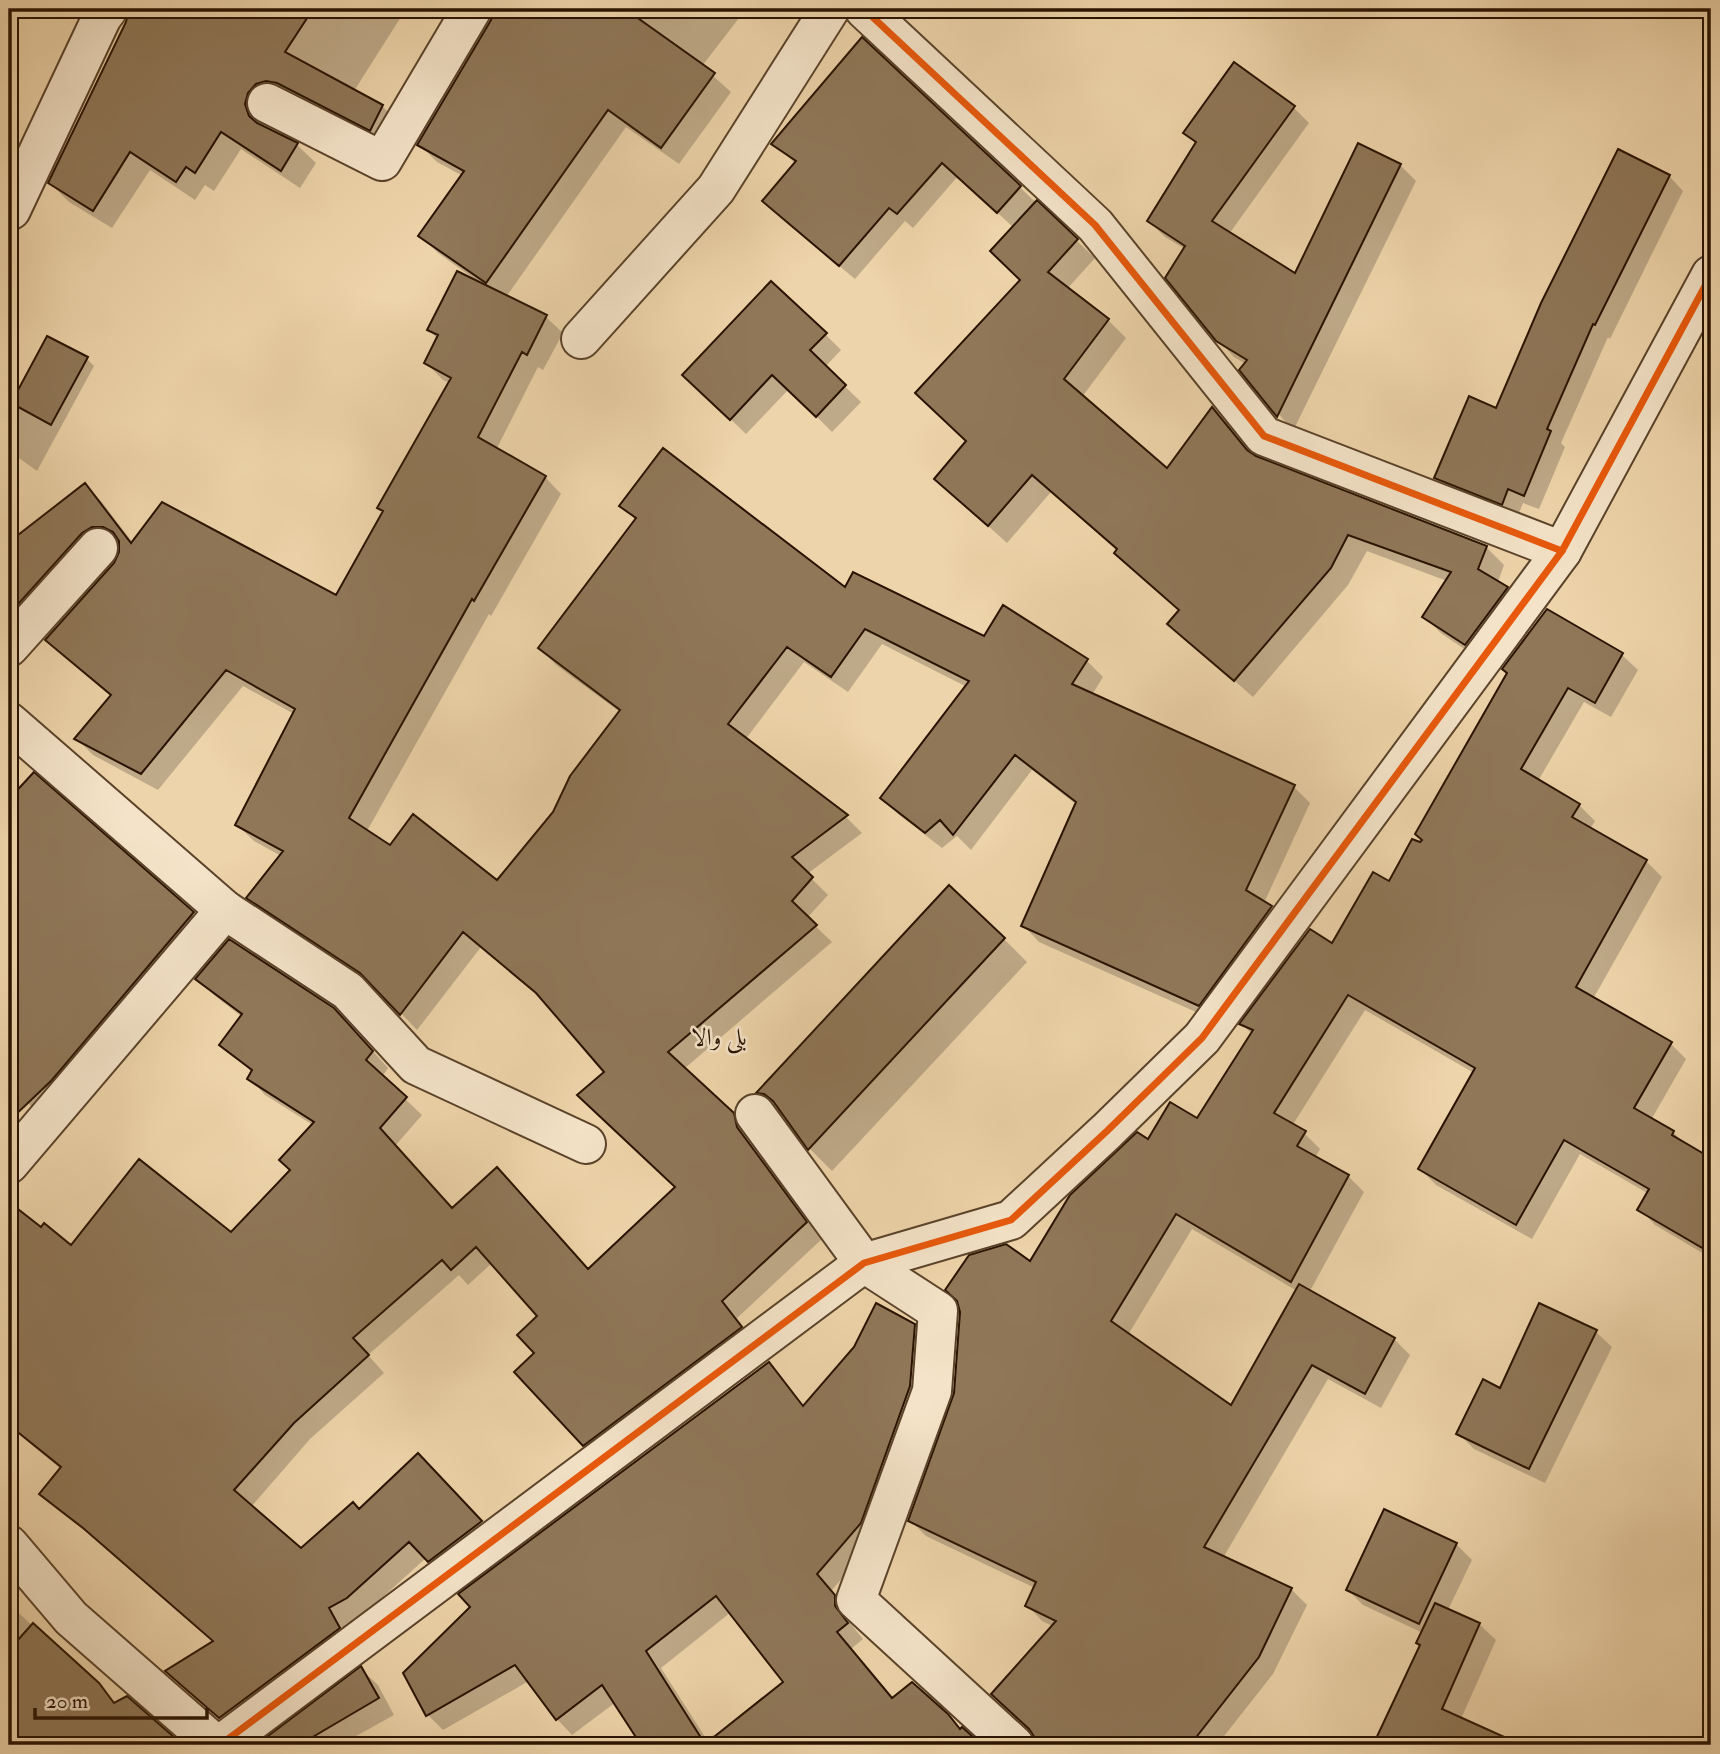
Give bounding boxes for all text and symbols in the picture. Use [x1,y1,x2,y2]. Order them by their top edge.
district label: بلی والا [691,1022,747,1054]
scale bar [35,1677,206,1721]
text: 20 m [46,1688,88,1715]

